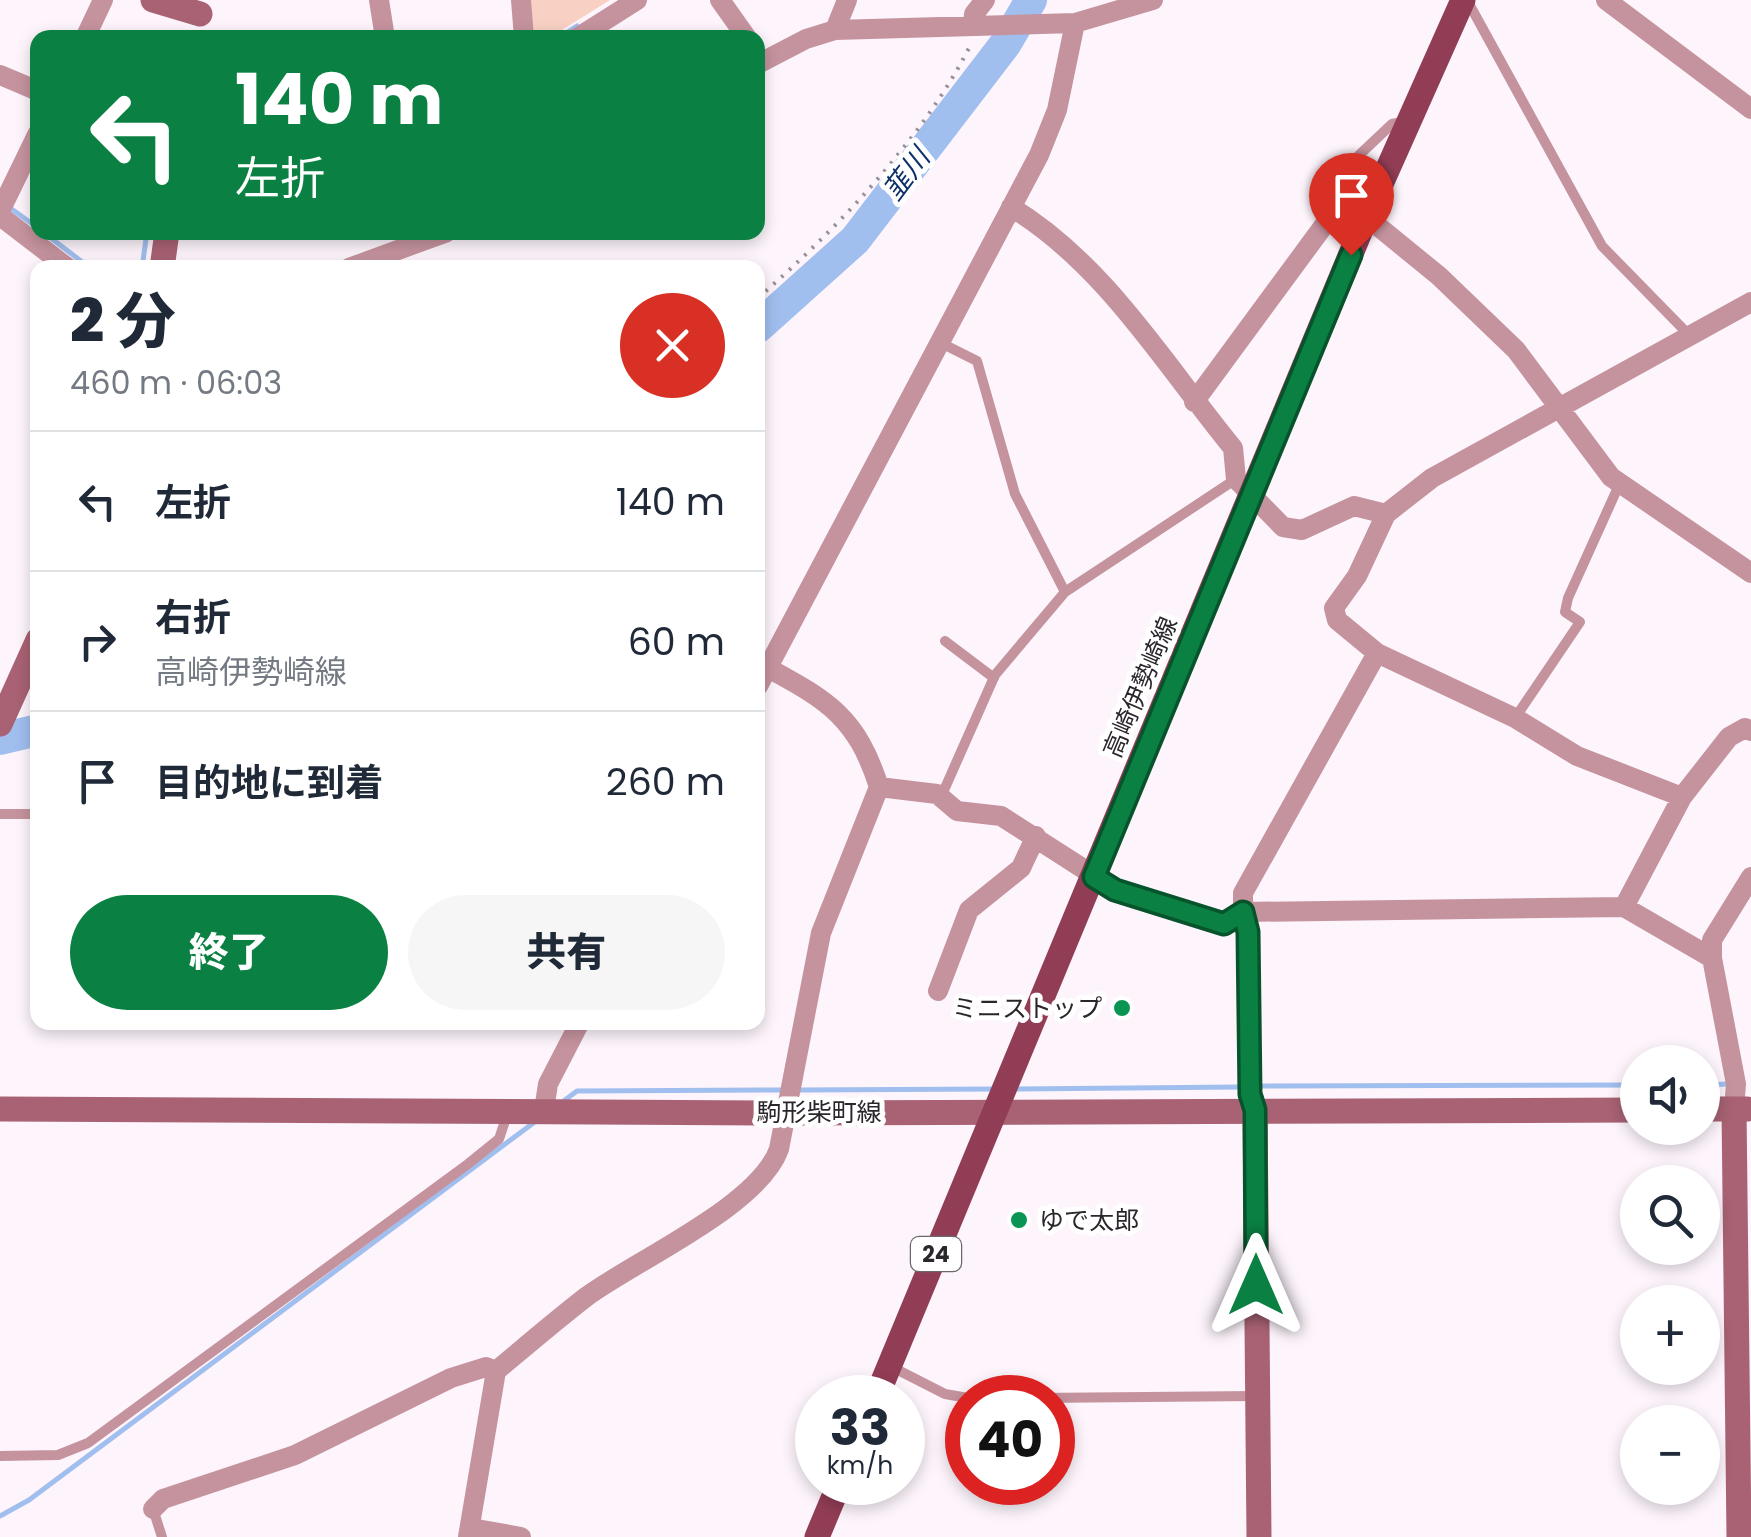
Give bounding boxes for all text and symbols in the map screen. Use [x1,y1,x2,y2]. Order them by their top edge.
text: 140 m [235,50,443,149]
icon: left [70,70,200,200]
water label: 韮川 [874,138,941,208]
text: 左折 [235,147,325,210]
pin [1309,153,1394,256]
icon: arrive [1324,168,1379,223]
text: 2 分 [70,279,176,363]
button: close [620,293,725,398]
text: 460 m · 06:03 [70,360,282,405]
icon: left [70,474,125,529]
text: 140 m [616,475,725,528]
text: 左折 [155,476,231,529]
text: 右折 [155,591,231,644]
street label: 高崎伊勢崎線 [1095,611,1186,763]
icon: right [70,614,125,669]
text: 60 m [628,615,725,668]
text: 高崎伊勢崎線 [155,649,347,694]
icon: arrive [70,754,125,809]
text: 260 m [606,755,725,808]
text: 目的地に到着 [155,756,383,809]
button: 終了 [70,895,388,1010]
button: 共有 [408,895,725,1010]
place label: ミニストップ [952,991,1102,1026]
marker: ミニストップ [1111,997,1133,1019]
map controls [1620,1045,1720,1505]
button: sound [1620,1045,1720,1145]
street label: 駒形柴町線 [756,1095,882,1130]
button: search [1620,1165,1720,1265]
place label: ゆで太郎 [1039,1203,1139,1238]
marker: ゆで太郎 [1008,1209,1030,1231]
position arrow [1204,1233,1308,1337]
road number: 24 [911,1237,961,1271]
button: + [1620,1285,1720,1385]
speed limit sign: 40 [945,1375,1075,1505]
text: 33 [830,1392,890,1463]
button: − [1620,1405,1720,1505]
text: km/h [827,1448,893,1483]

